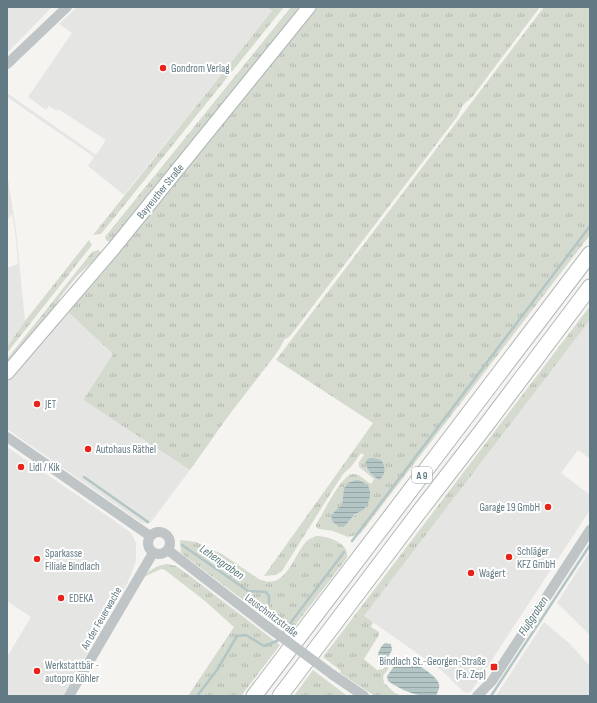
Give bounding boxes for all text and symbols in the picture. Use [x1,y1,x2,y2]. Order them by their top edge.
place label: Gondrom Verlag [171,62,230,75]
marker: Gondrom Verlag [158,63,168,73]
street label: Bayreuther Straße [134,161,187,221]
place label: JET [44,398,57,411]
marker: JET [32,399,42,409]
place label: Autohaus Räthel [95,443,156,456]
marker: Autohaus Räthel [83,444,93,454]
place label: Lidl / Kik [29,461,60,474]
marker: Lidl / Kik [16,462,26,472]
road number: A 9 [412,467,432,483]
place label: Garage 19 GmbH [479,501,540,514]
marker: Garage 19 GmbH [543,502,553,512]
water label: Lehengraben [196,542,247,583]
place label: Schläger KFZ GmbH [517,545,555,571]
place label: Sparkasse Filiale Bindlach [45,547,100,573]
marker: Schläger KFZ GmbH [504,552,514,562]
marker: Sparkasse Filiale Bindlach [32,554,42,564]
place label: Wagert [479,567,506,580]
marker: Wagert [466,568,476,578]
street label: An der Feuerwache [78,585,125,653]
street label: Leuschnitzstraße [242,591,301,640]
place label: EDEKA [69,592,93,605]
marker: EDEKA [56,593,66,603]
water label: Flußgraben [515,594,552,639]
place label: Bindlach St.-Georgen-Straße (Fa. Zep) [379,655,486,681]
place label: Werkstattbär - autopro Köhler [45,659,100,685]
marker: Bindlach St.-Georgen-Straße (Fa. Zep) [489,662,499,672]
marker: Werkstattbär - autopro Köhler [32,666,42,676]

